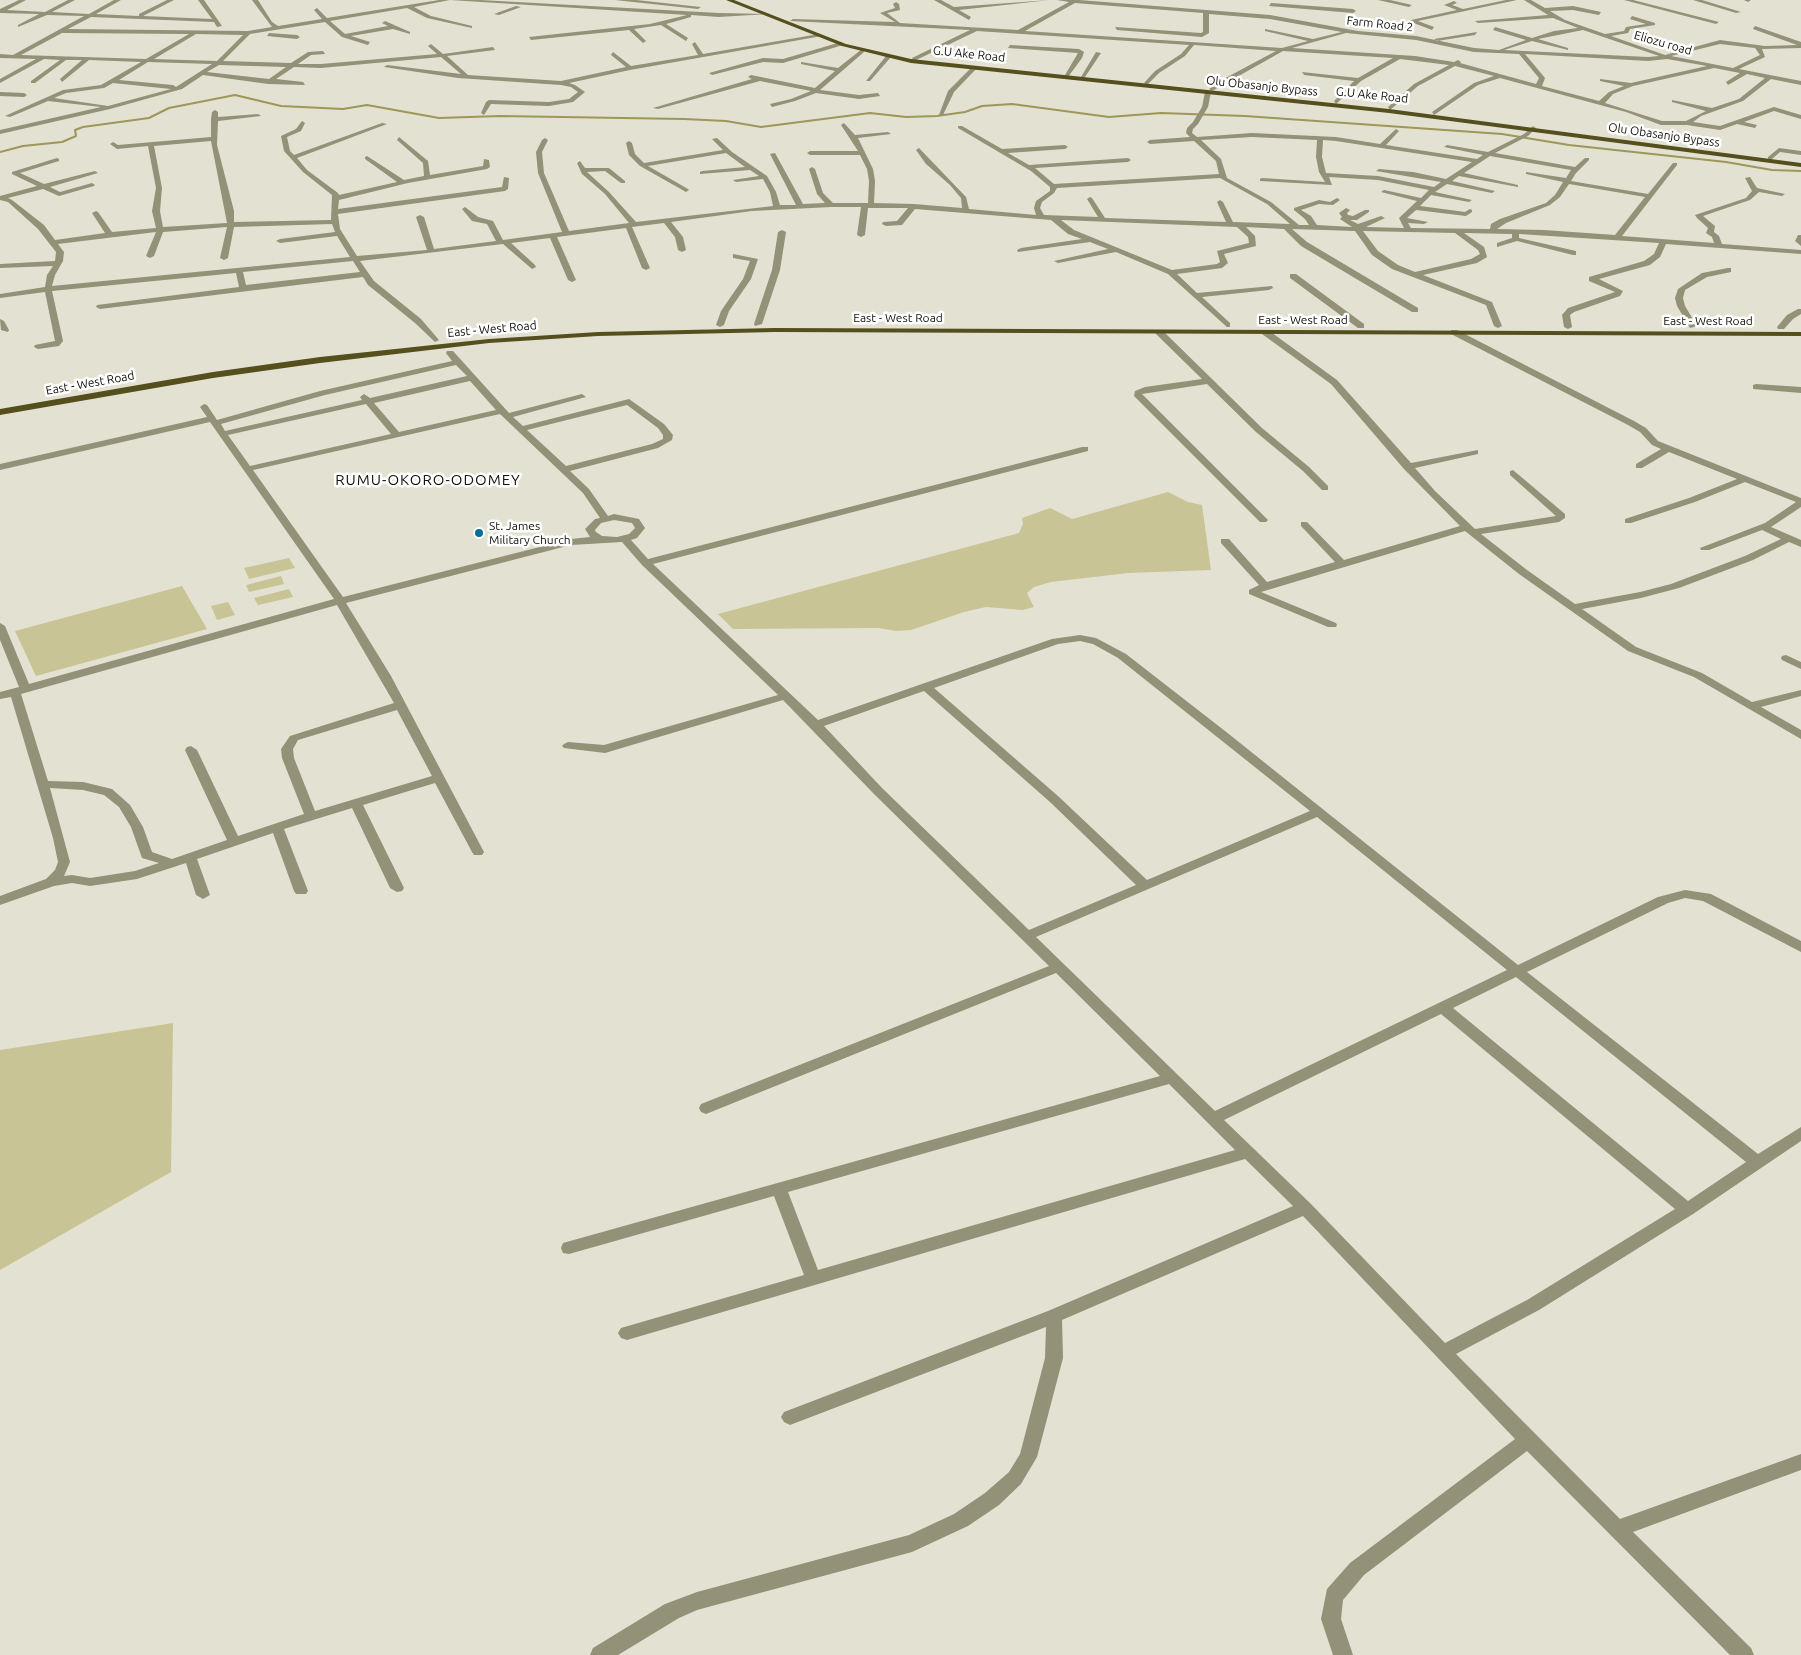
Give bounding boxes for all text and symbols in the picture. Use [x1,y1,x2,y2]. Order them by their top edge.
street label: Farm Road 2 [1346,13,1414,35]
street label: Eliozu road [1632,28,1694,58]
street label: G.U Ake Road [932,43,1006,65]
street label: Olu Obasanjo Bypass [1205,73,1319,99]
street label: G.U Ake Road [1335,84,1409,106]
street label: Olu Obasanjo Bypass [1607,120,1721,150]
street label: East - West Road [853,311,943,325]
street label: East - West Road [1258,313,1348,327]
street label: East - West Road [1663,314,1753,328]
street label: East - West Road [447,318,537,340]
street label: East - West Road [45,368,135,398]
district label: RUMU-OKORO-ODOMEY [333,471,523,489]
place label: St. James Military Church [489,519,571,547]
marker: St. James Military Church [473,527,485,539]

